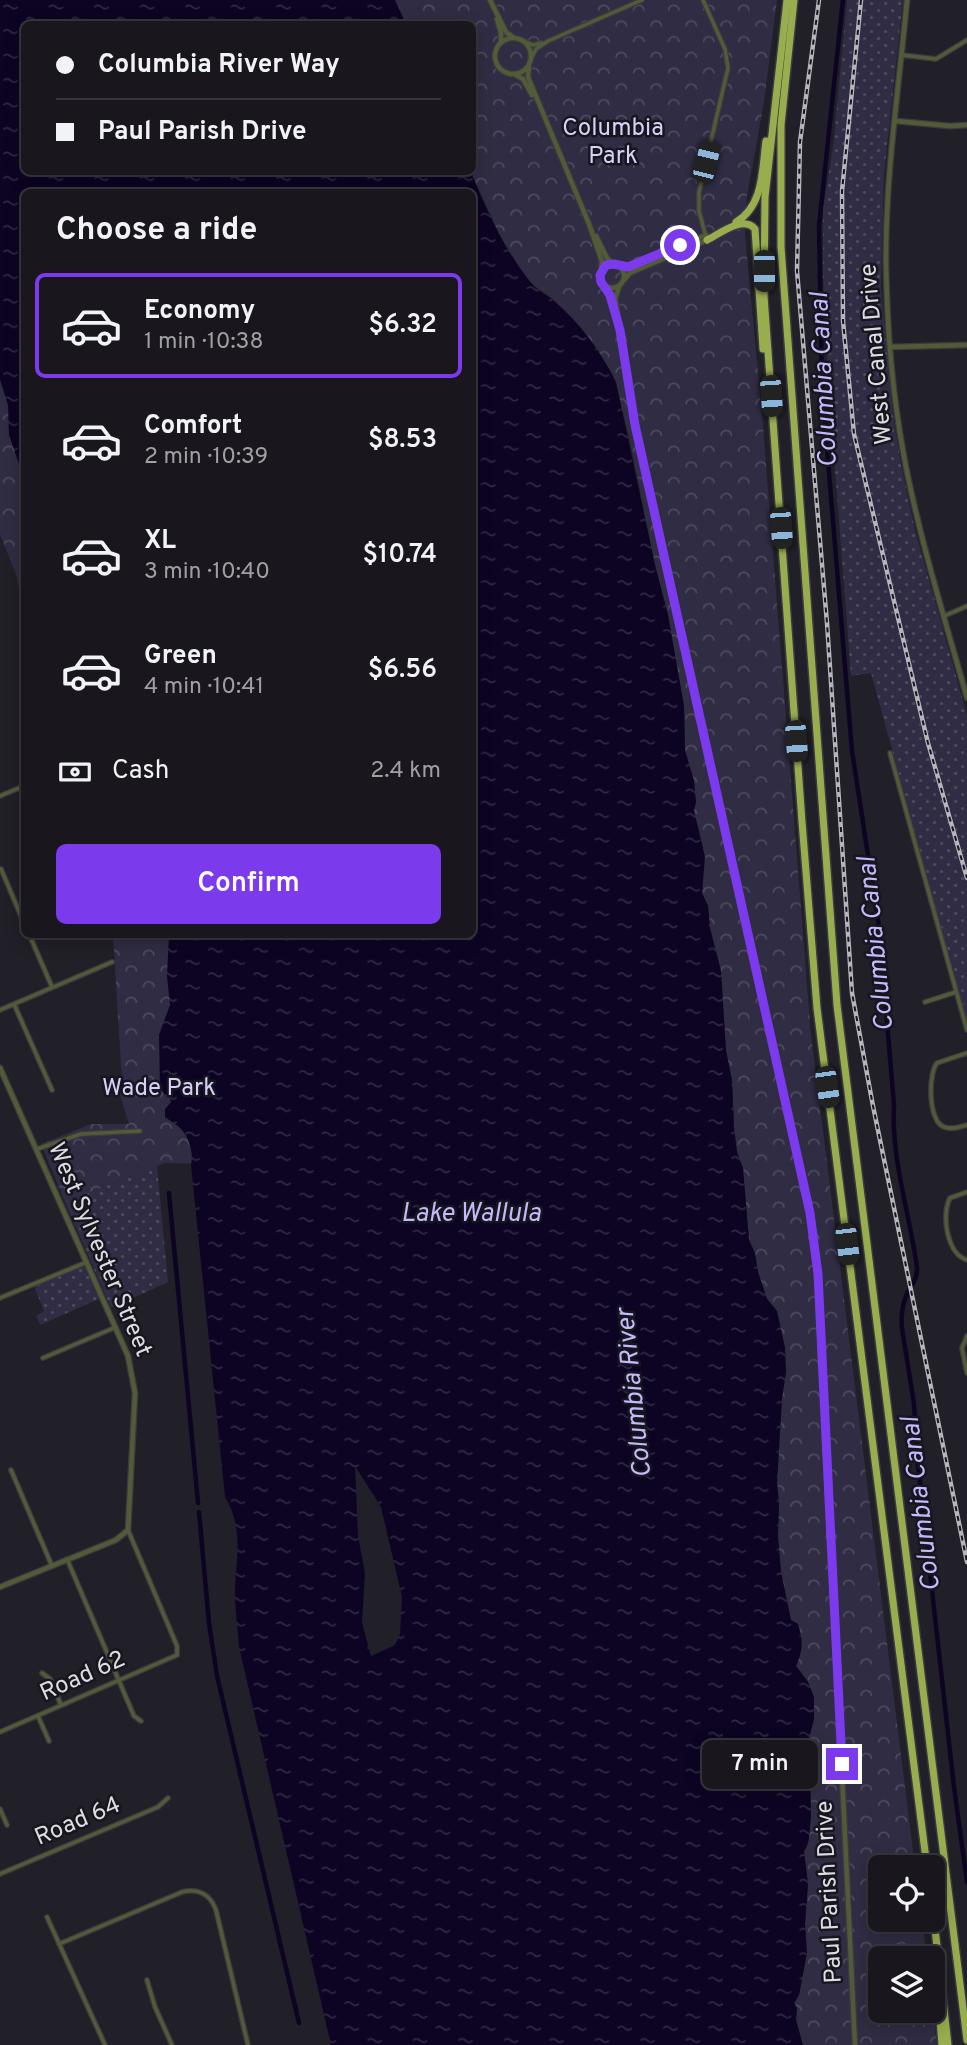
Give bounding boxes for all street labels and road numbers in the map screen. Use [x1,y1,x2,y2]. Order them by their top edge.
street label: West Canal Drive [854,262,900,446]
street label: West Sylvester Street [40,1138,158,1362]
street label: Road 62 [36,1645,130,1709]
street label: Road 64 [31,1791,125,1853]
street label: Paul Parish Drive [810,1800,850,1984]

